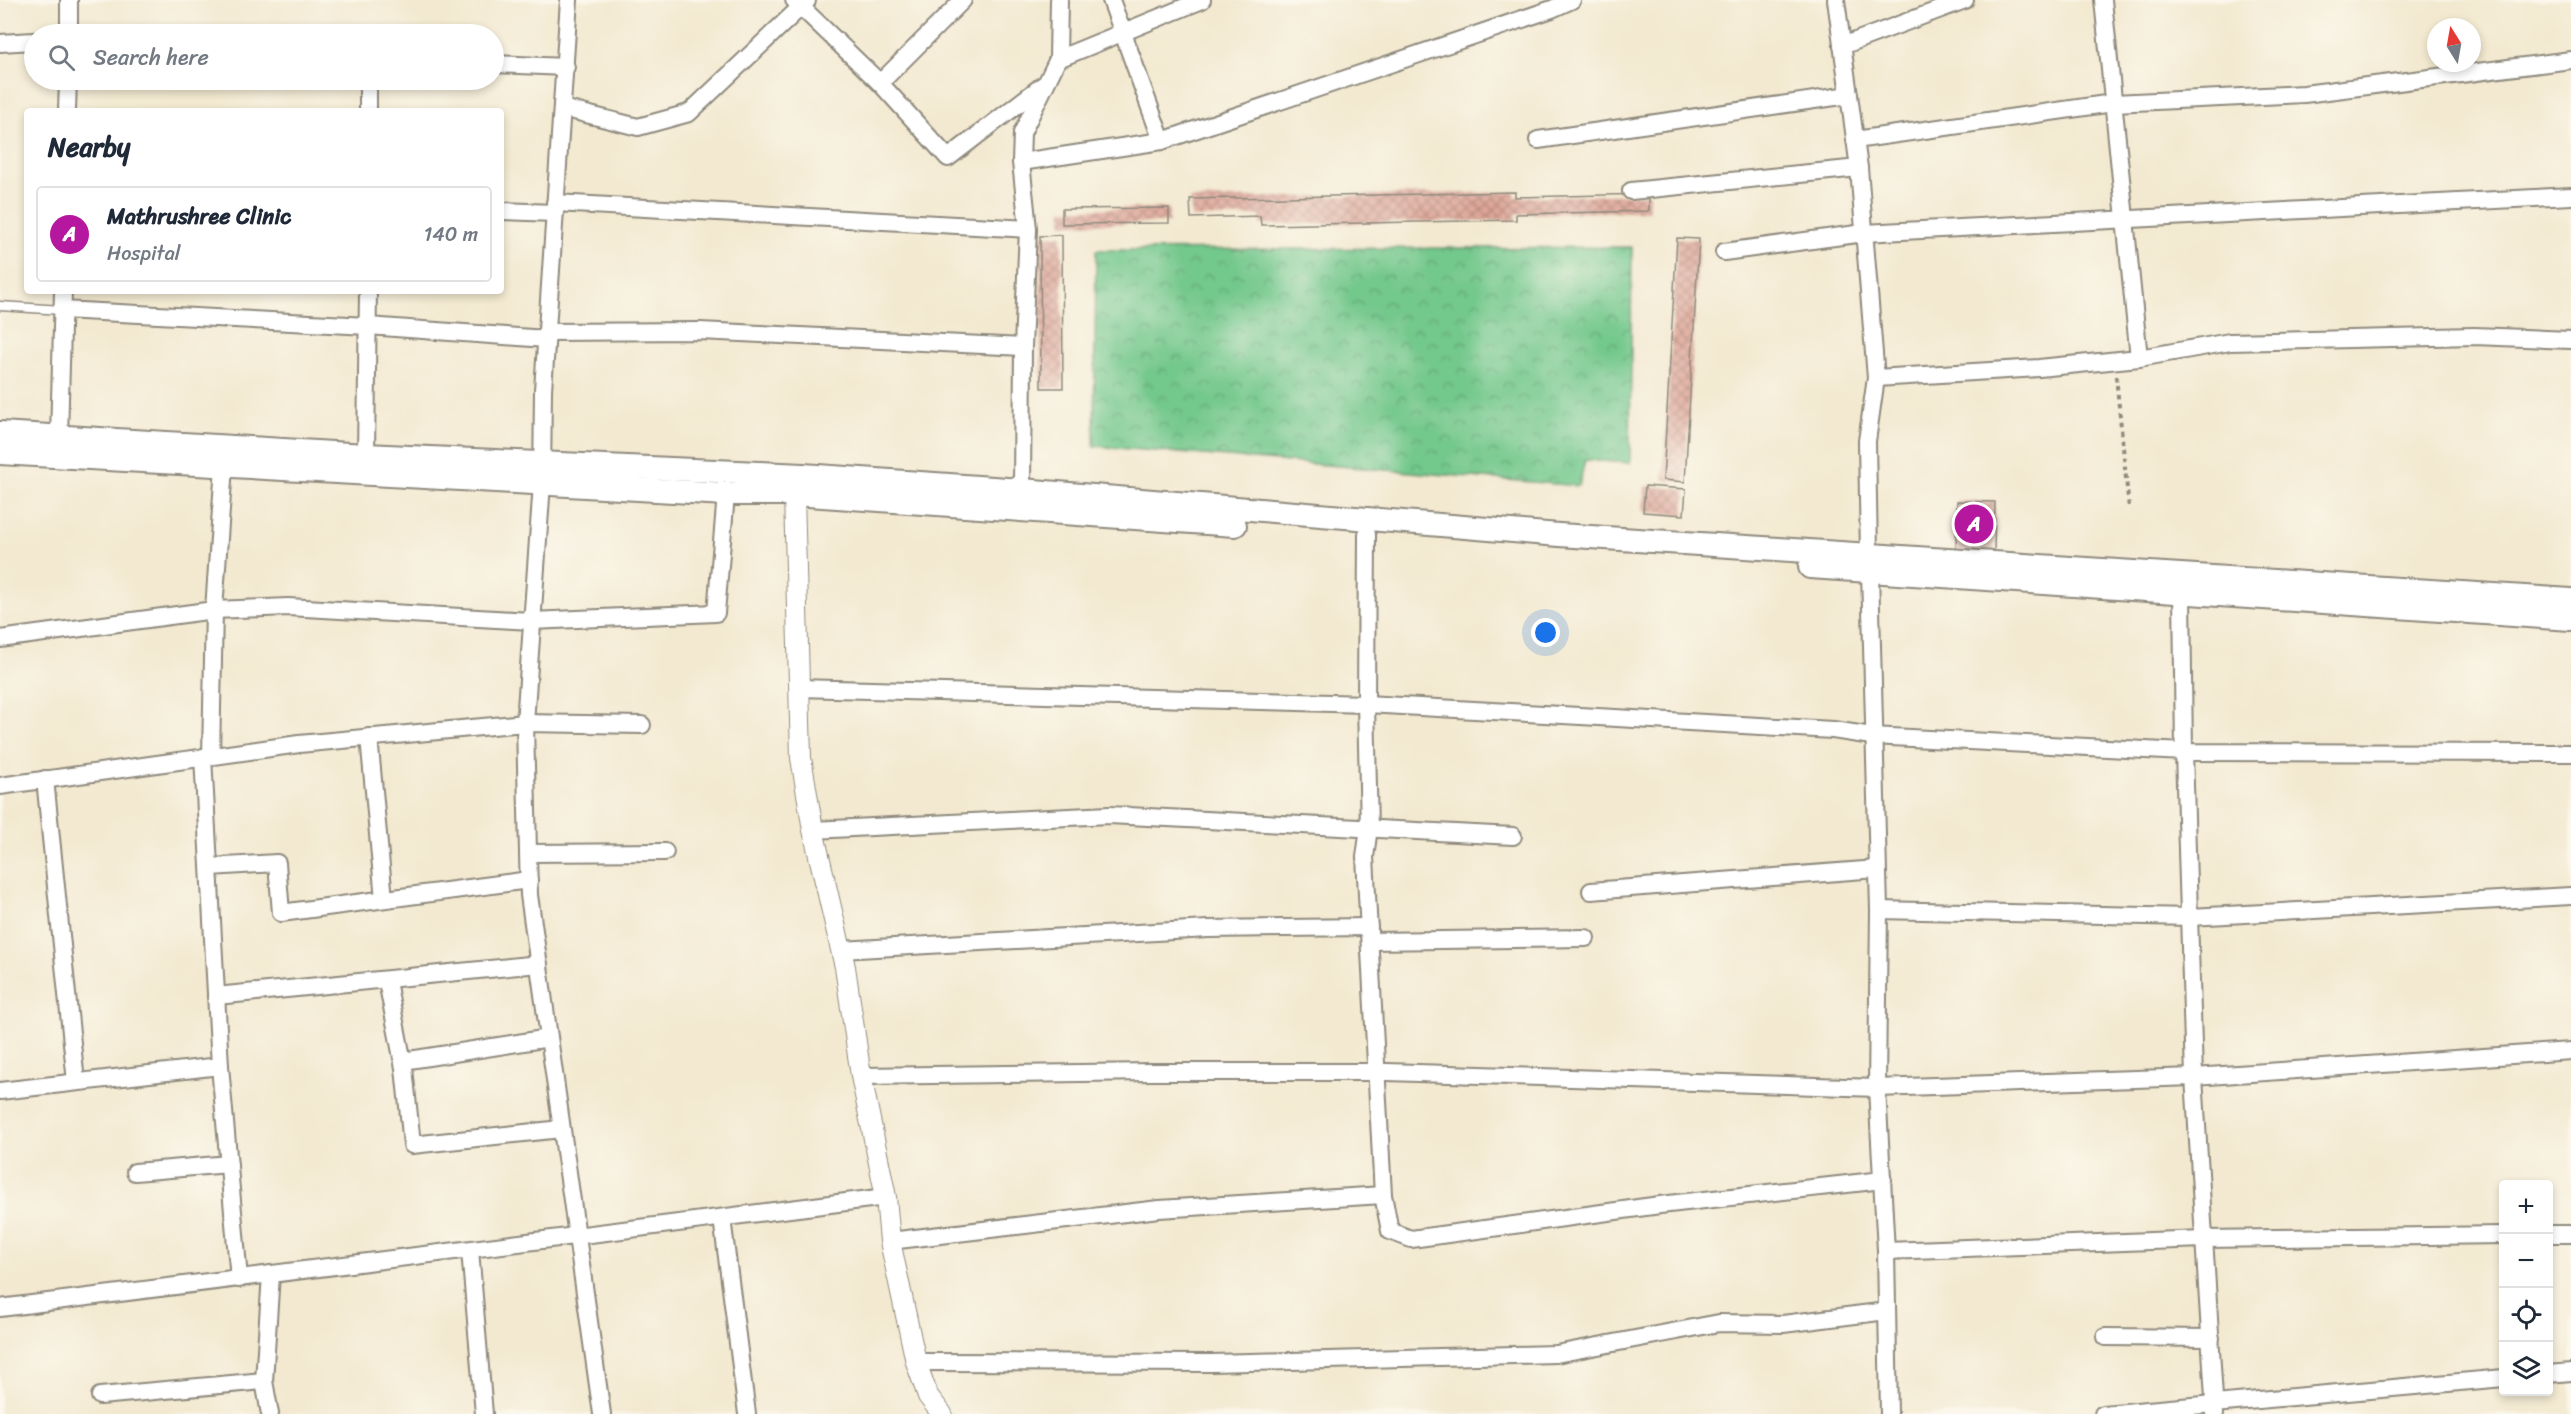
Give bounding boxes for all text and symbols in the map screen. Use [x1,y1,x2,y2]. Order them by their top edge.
north arrow [2427,18,2481,72]
search box [24,24,504,90]
text: Search here [93,38,209,77]
icon: search [45,41,78,74]
text: Nearby [48,124,130,170]
text: Mathrushree Clinic [107,197,291,236]
text: A [63,217,76,252]
text: 140 m [424,217,478,252]
text: Hospital [107,236,180,271]
pin: A [1954,502,1994,546]
your location [1531,618,1560,647]
map controls [2499,1180,2553,1396]
button: + [2499,1180,2553,1234]
button: − [2499,1234,2553,1288]
button: locate [2499,1288,2553,1342]
button: layers [2499,1342,2553,1396]

